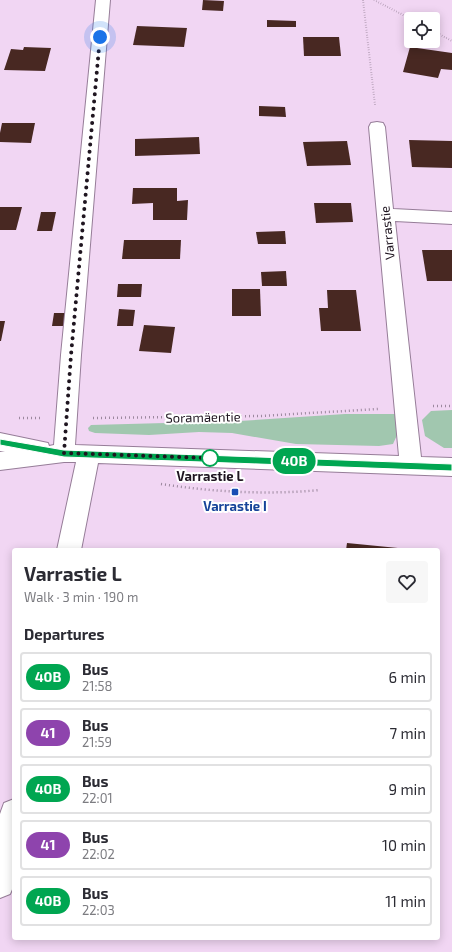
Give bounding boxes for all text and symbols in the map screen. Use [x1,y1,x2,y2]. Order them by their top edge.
map controls [404,12,440,48]
button: locate [404,12,440,48]
your location [90,27,110,47]
street label: Varrastie [376,205,398,261]
street label: Soramäentie [165,408,241,426]
line badge: 40B [271,448,317,474]
marker: Varrastie L [201,449,219,467]
text: 40B [281,452,307,469]
place label: Varrastie L [177,468,243,484]
marker: Varrastie I [230,487,240,497]
place label: Varrastie I [203,498,267,514]
button: heart [386,561,428,603]
text: Varrastie L [24,562,122,585]
text: Walk · 3 min · 190 m [24,589,138,605]
text: Departures [24,625,104,643]
text: Bus [82,660,108,678]
text: 40B [35,668,61,685]
text: 6 min [388,668,426,686]
text: 21:58 [82,678,112,694]
text: Bus [82,716,108,734]
text: 41 [41,724,55,741]
text: 7 min [389,724,426,742]
text: 21:59 [82,734,112,750]
text: Bus [82,772,108,790]
text: 40B [35,780,61,797]
text: 9 min [388,780,426,798]
text: 22:01 [82,790,113,806]
text: Bus [82,828,108,846]
text: 41 [41,836,55,853]
text: 10 min [382,836,426,854]
text: 22:02 [82,846,115,862]
text: Bus [82,884,108,902]
text: 40B [35,892,61,909]
text: 11 min [385,892,426,910]
text: 22:03 [82,902,115,918]

